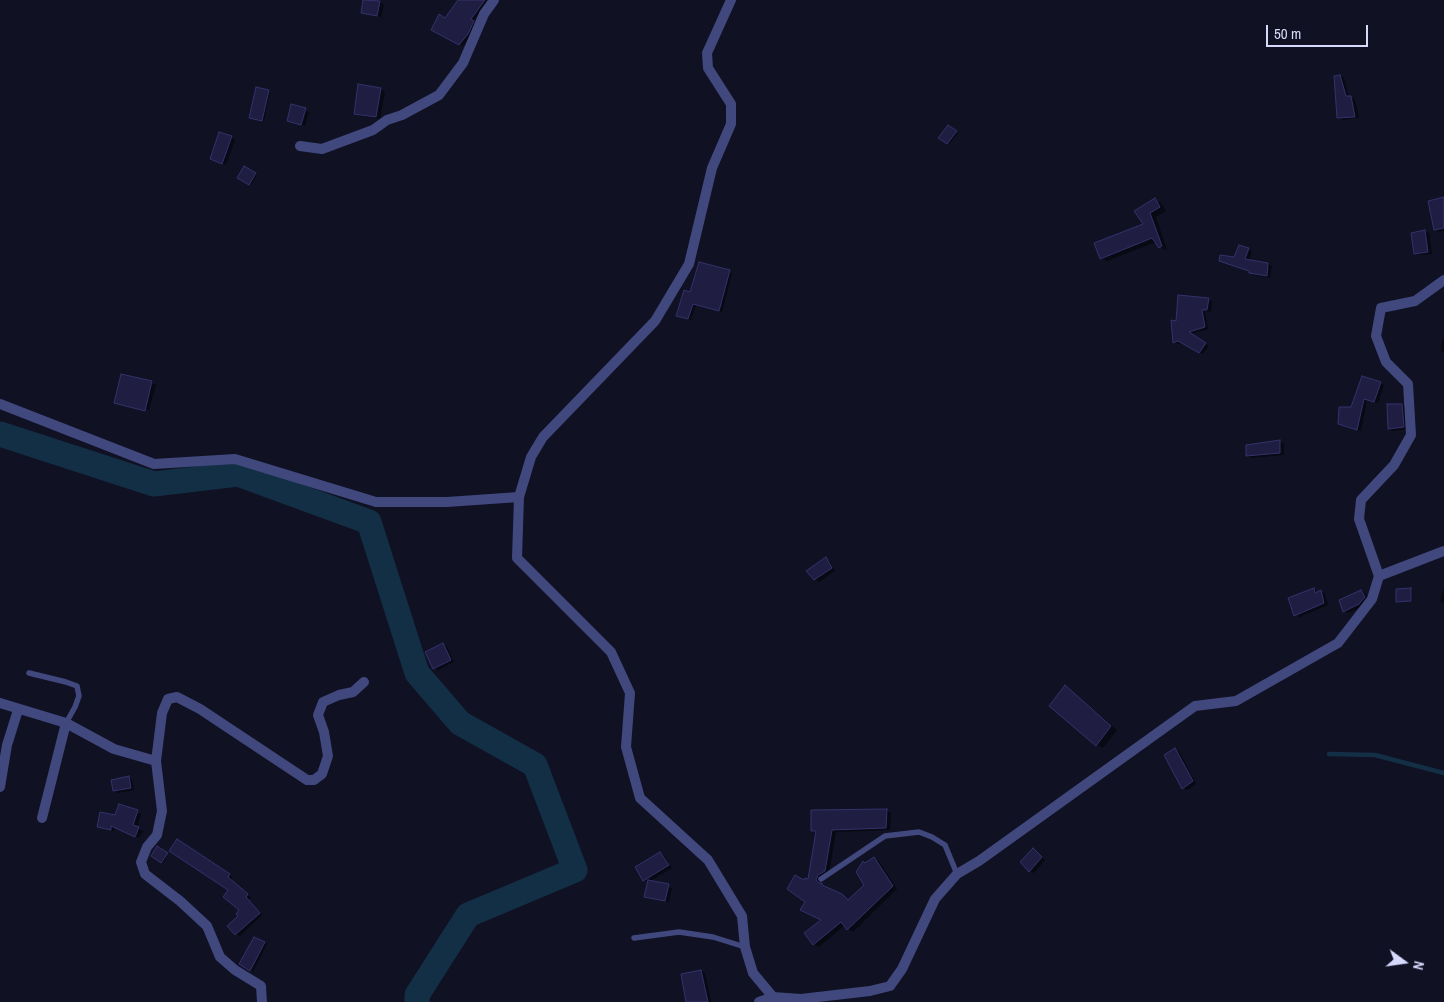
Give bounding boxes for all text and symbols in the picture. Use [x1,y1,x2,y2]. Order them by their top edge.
scale bar [1269,15,1372,47]
text: 50 m [1274,23,1301,44]
north arrow [1379,937,1429,987]
text: N [1409,959,1428,972]

